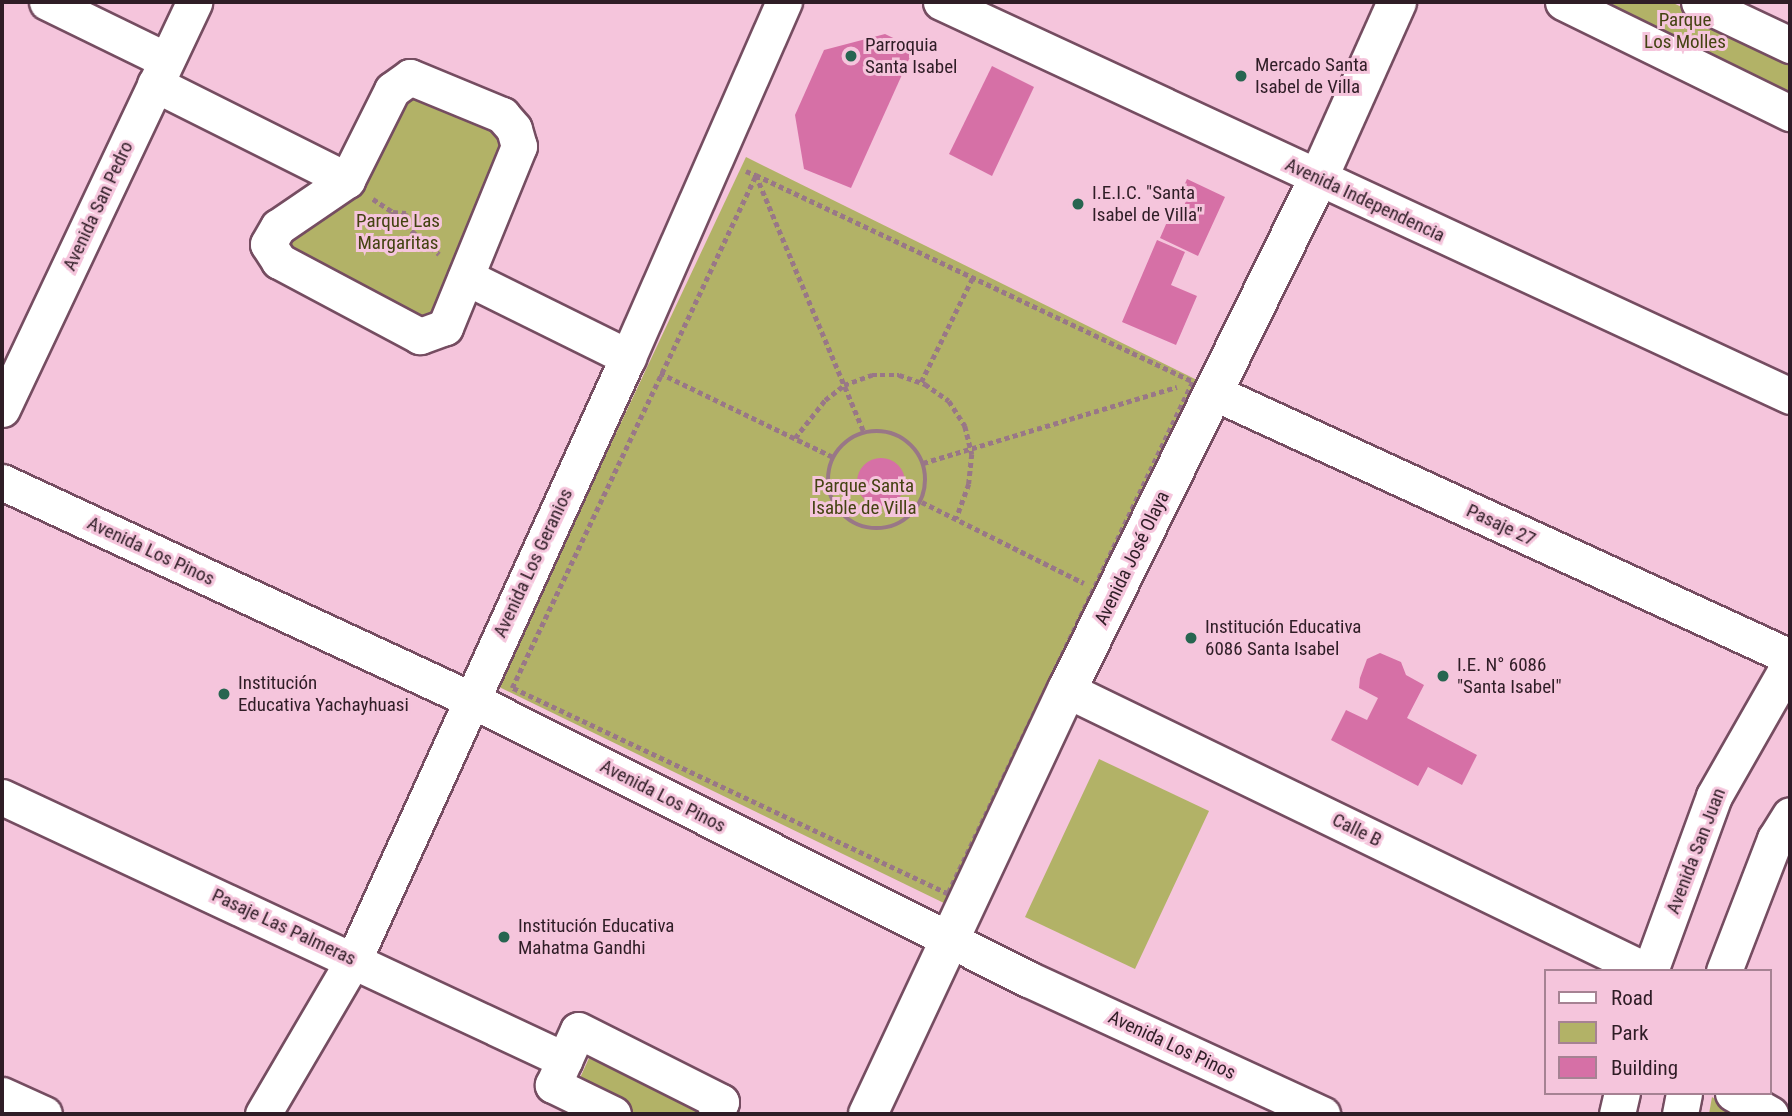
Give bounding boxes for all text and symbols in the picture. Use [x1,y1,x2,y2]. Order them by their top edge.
park label: Parque Los Molles [1644,9,1726,53]
place label: Parroquia Santa Isabel [865,34,957,78]
marker: Parroquia Santa Isabel [843,48,859,64]
place label: Mercado Santa Isabel de Villa [1255,54,1368,98]
marker: Mercado Santa Isabel de Villa [1233,68,1249,84]
street label: Avenida San Pedro [58,138,138,274]
street label: Avenida Independencia [1282,153,1448,247]
place label: I.E.I.C. "Santa Isabel de Villa" [1092,182,1203,226]
marker: I.E.I.C. "Santa Isabel de Villa" [1070,196,1086,212]
park label: Parque Las Margaritas [356,210,440,254]
park label: Parque Santa Isable de Villa [811,475,917,519]
street label: Avenida Los Geranios [488,485,578,641]
street label: Avenida José Olaya [1090,487,1174,629]
street label: Pasaje 27 [1463,499,1539,551]
street label: Avenida Los Pinos [84,512,218,590]
place label: Institución Educativa 6086 Santa Isabel [1205,616,1361,660]
marker: Institución Educativa 6086 Santa Isabel [1183,630,1199,646]
place label: I.E. N° 6086 "Santa Isabel" [1457,654,1562,698]
marker: I.E. N° 6086 "Santa Isabel" [1435,668,1451,684]
place label: Institución Educativa Yachayhuasi [238,672,409,716]
marker: Institución Educativa Yachayhuasi [216,686,232,702]
street label: Avenida Los Pinos [596,755,730,837]
street label: Avenida San Juan [1662,785,1730,917]
street label: Calle B [1329,808,1385,852]
street label: Pasaje Las Palmeras [208,884,360,970]
place label: Institución Educativa Mahatma Gandhi [518,915,674,959]
marker: Institución Educativa Mahatma Gandhi [496,929,512,945]
legend [1544,969,1771,1095]
text: Road [1611,986,1653,1010]
street label: Avenida Los Pinos [1105,1006,1239,1084]
text: Park [1611,1021,1648,1045]
text: Building [1611,1056,1678,1080]

